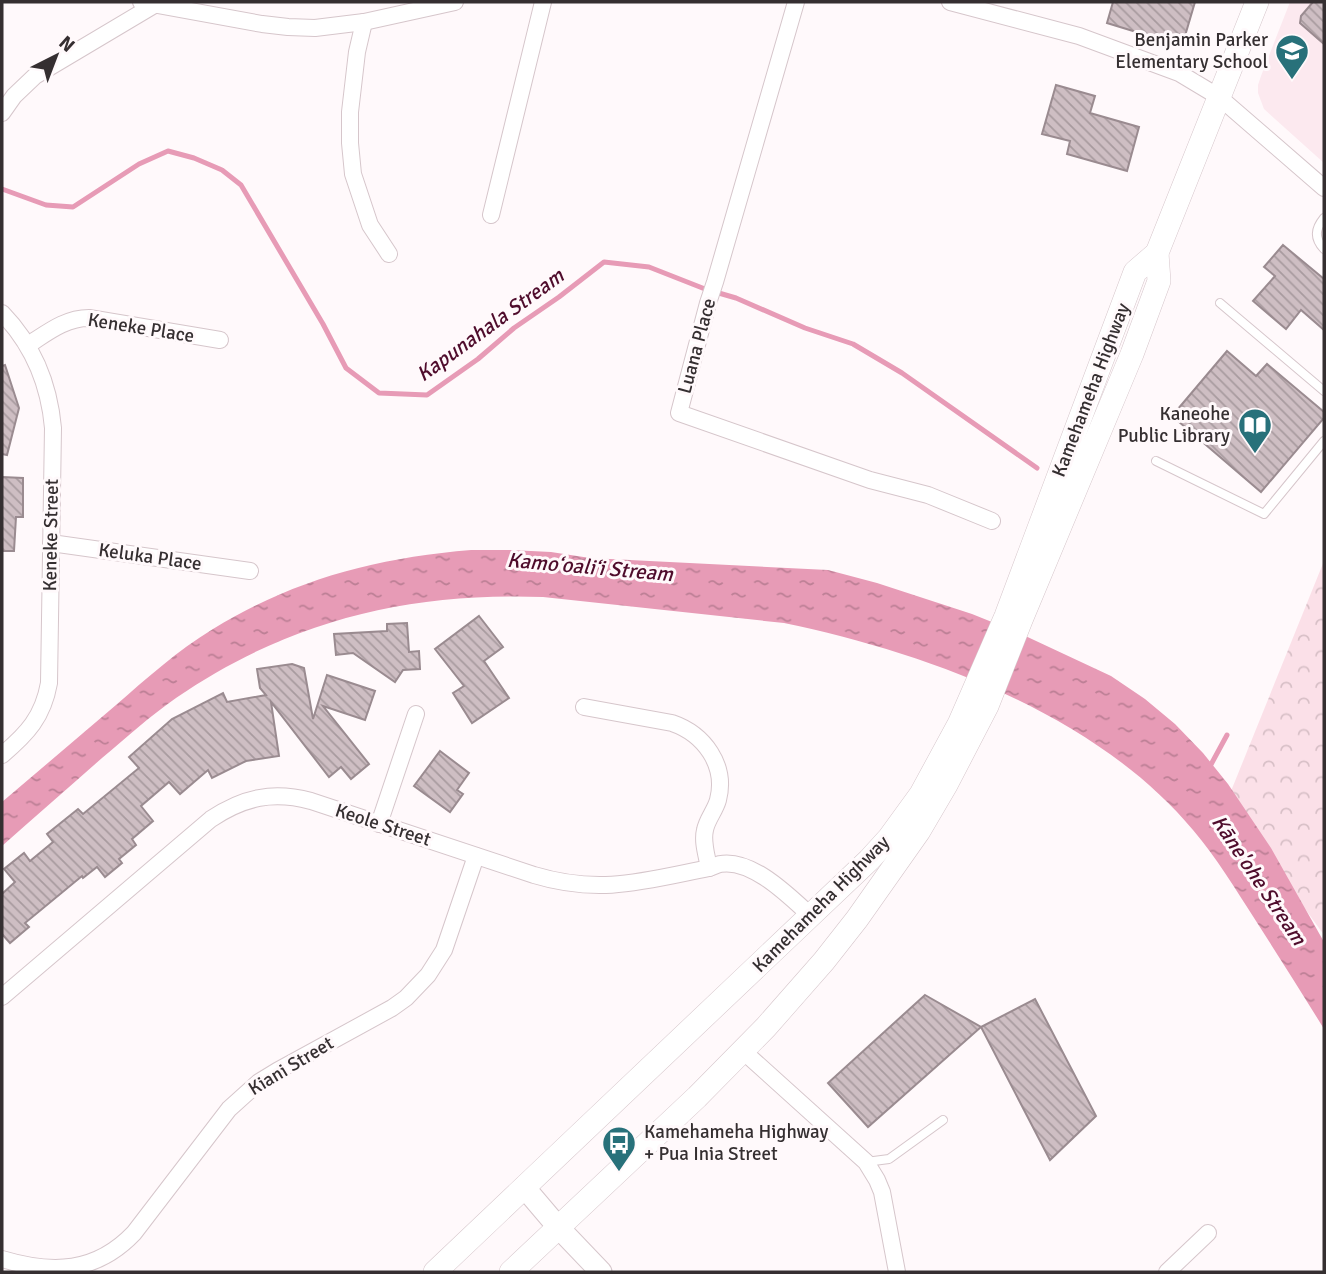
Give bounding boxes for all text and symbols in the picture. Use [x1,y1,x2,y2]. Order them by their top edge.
north arrow [21,21,91,91]
place label: Benjamin Parker Elementary School [1115,28,1268,74]
text: N [54,31,80,57]
school or university icon: Benjamin Parker Elementary School [1273,32,1311,81]
water label: Kapunahala Stream [411,262,570,387]
street label: Luana Place [673,296,721,396]
street label: Kamehameha Highway [1047,300,1135,480]
street label: Keneke Place [86,308,196,348]
place label: Kaneohe Public Library [1118,402,1230,448]
library icon: Kaneohe Public Library [1236,406,1274,455]
street label: Keneke Street [38,478,64,592]
street label: Keluka Place [97,538,203,576]
water label: Kamoʻoaliʻi Stream [506,547,675,587]
street label: Keole Street [332,798,434,852]
water label: Kāne'ohe Stream [1206,810,1313,951]
street label: Kamehameha Highway [747,830,895,978]
street label: Kiani Street [244,1031,338,1101]
place label: Kamehameha Highway + Pua Inia Street [644,1120,828,1166]
bus stop icon: Kamehameha Highway + Pua Inia Street [600,1124,638,1173]

